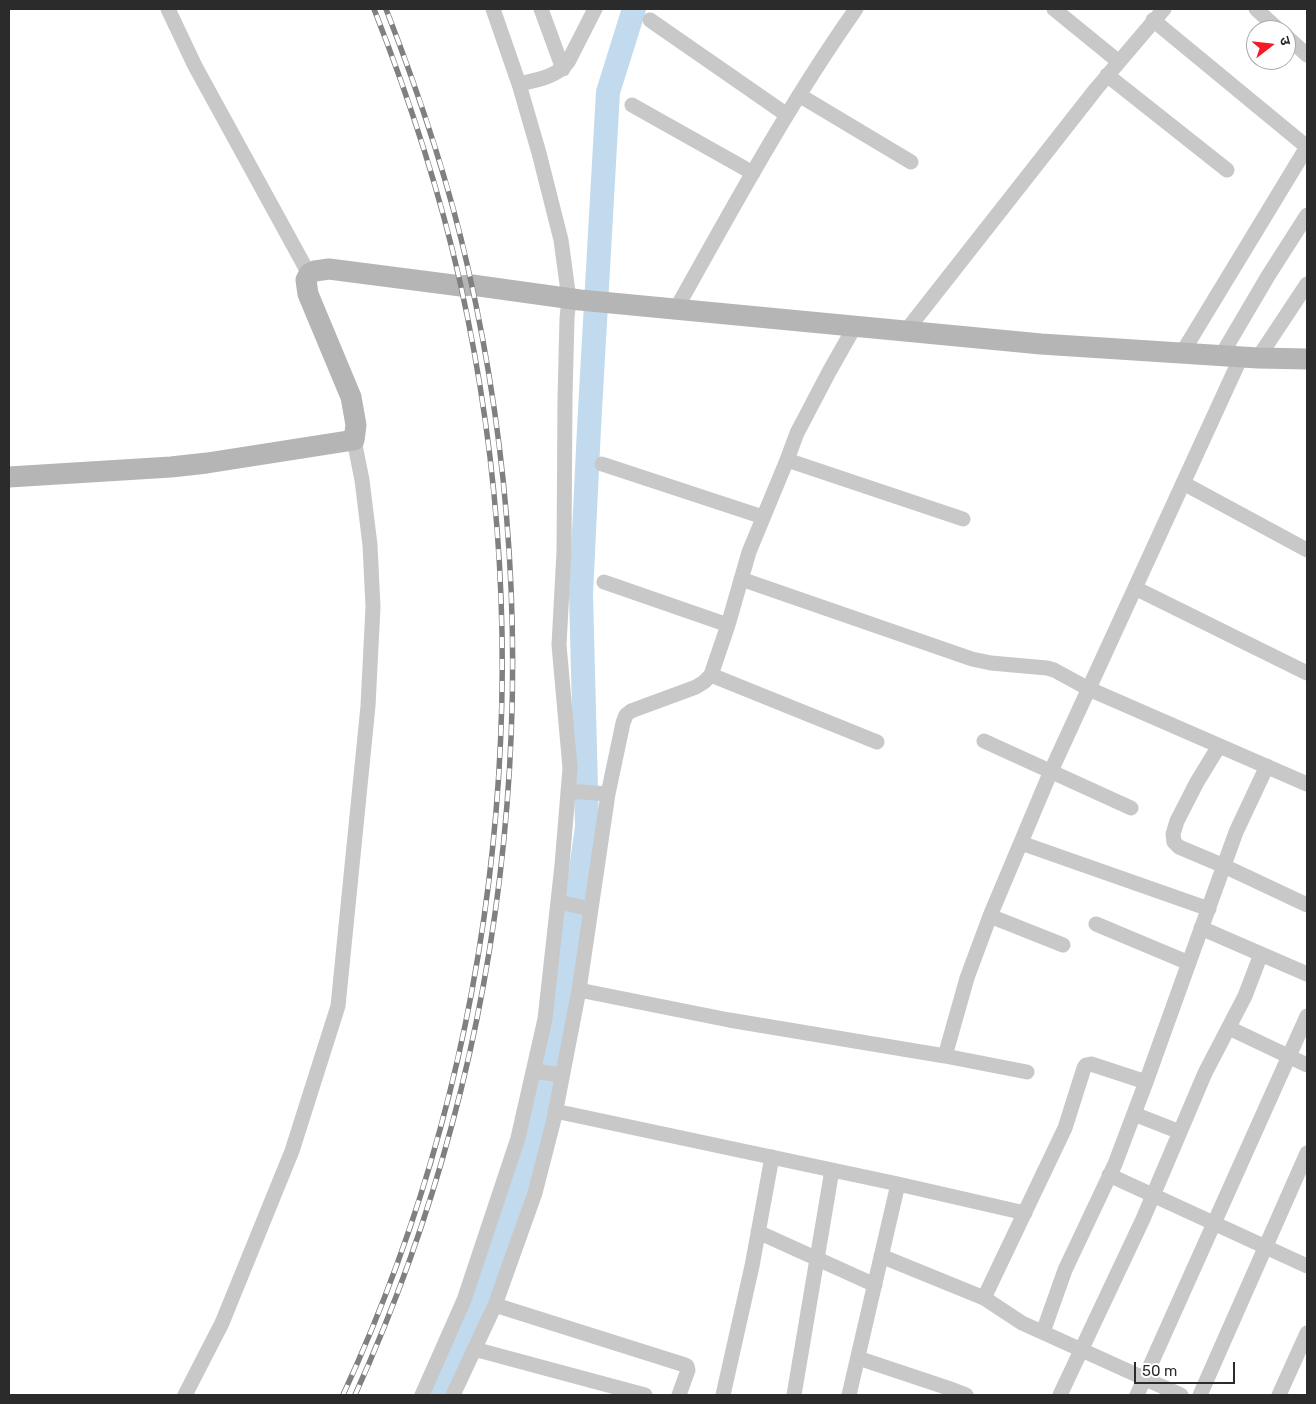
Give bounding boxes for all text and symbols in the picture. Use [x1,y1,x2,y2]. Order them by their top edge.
north arrow [1246,20,1296,70]
text: उ [1276,35,1294,47]
scale bar [1136,1352,1237,1384]
text: 50 m [1142,1362,1177,1380]

